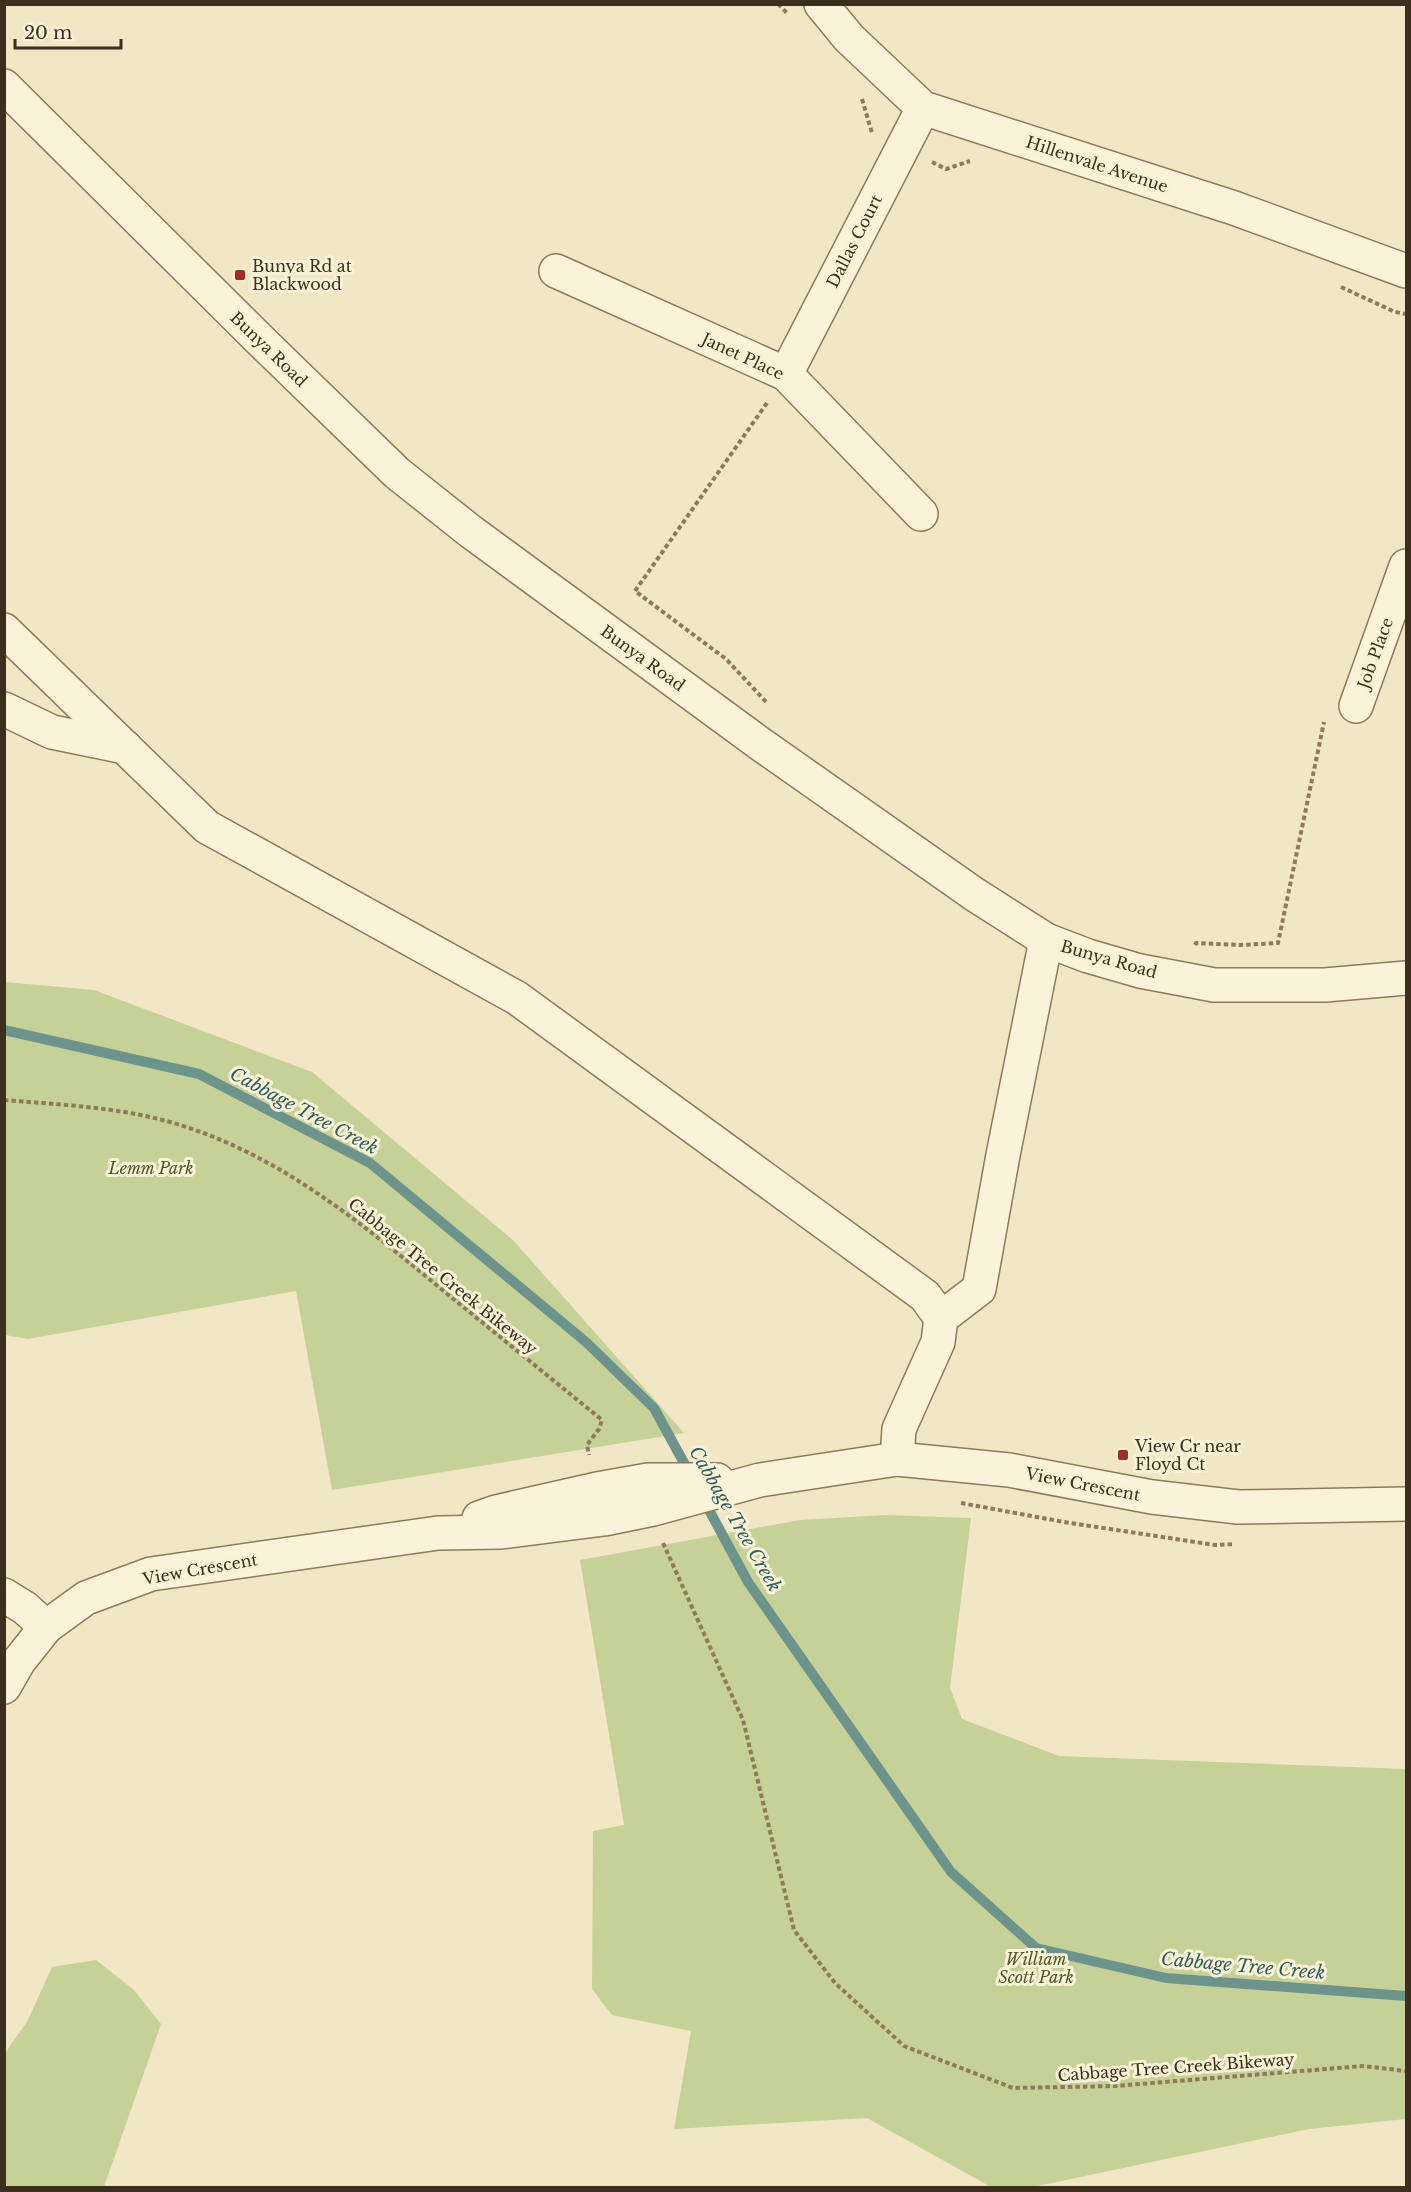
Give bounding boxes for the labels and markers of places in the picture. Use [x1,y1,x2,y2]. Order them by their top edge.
place label: Bunya Rd at Blackwood [252,256,352,294]
marker: Bunya Rd at Blackwood [233,268,247,282]
place label: View Cr near Floyd Ct [1134,1436,1241,1474]
marker: View Cr near Floyd Ct [1116,1448,1130,1462]

